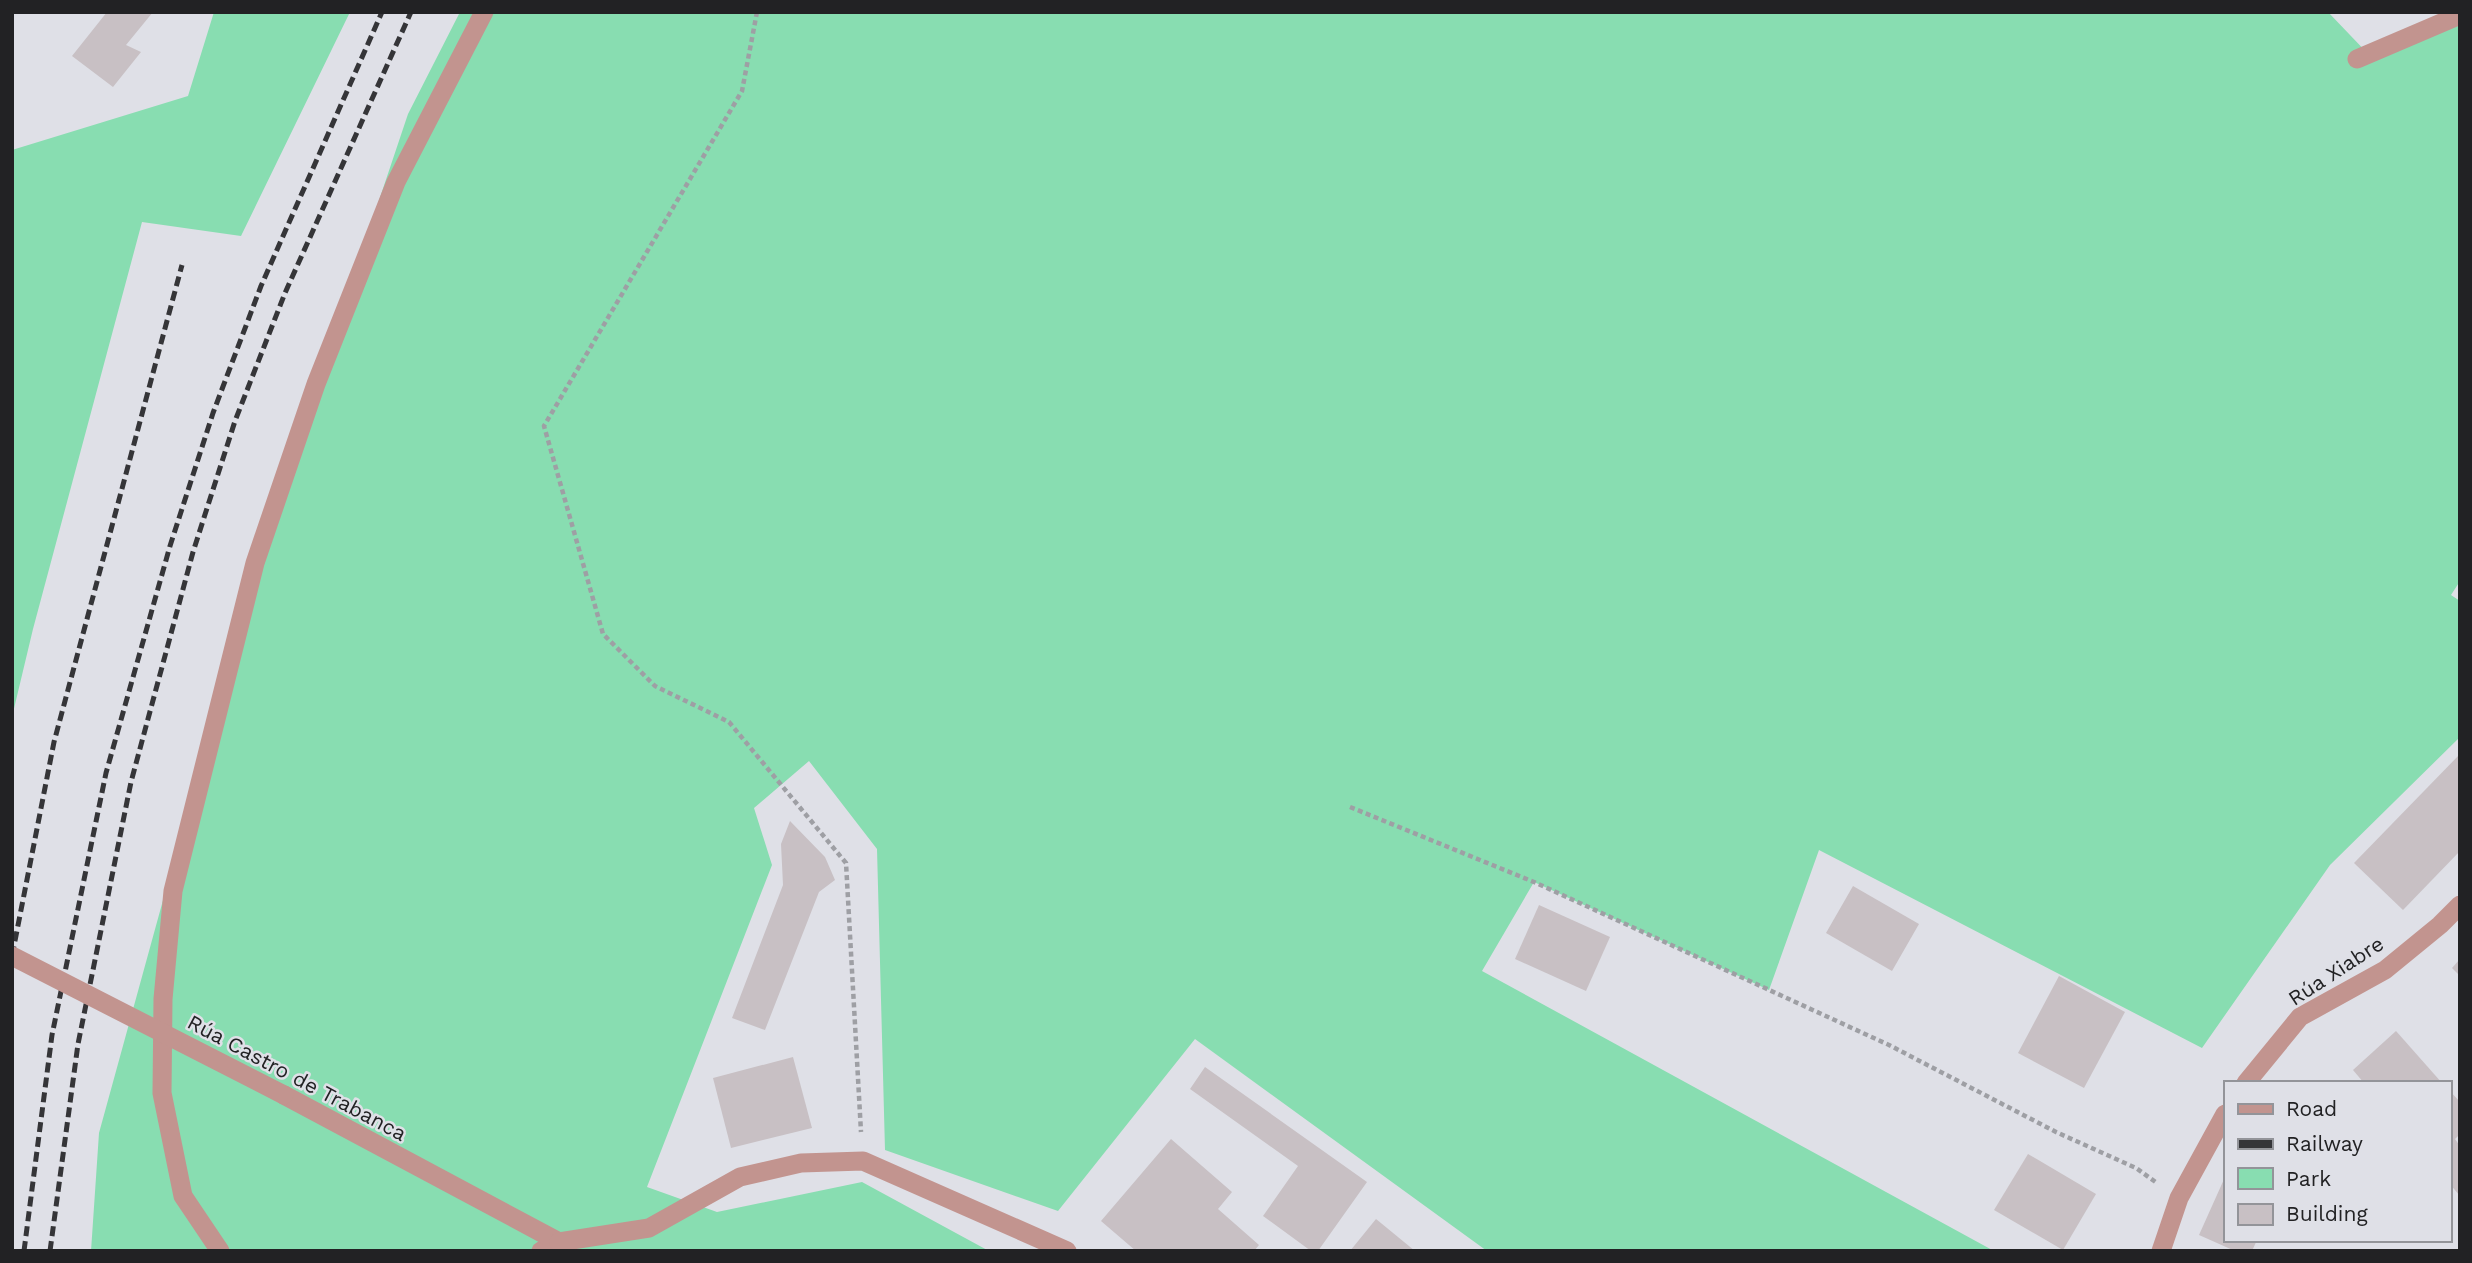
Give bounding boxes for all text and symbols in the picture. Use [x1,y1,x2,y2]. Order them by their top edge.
street label: Rúa Xiabre [2283,931,2388,1011]
street label: Rúa Castro de Trabanca [183,1009,411,1146]
legend [2224,1081,2451,1242]
text: Road [2286,1096,2337,1121]
text: Railway [2286,1131,2363,1156]
text: Park [2286,1166,2331,1191]
text: Building [2286,1201,2368,1226]

